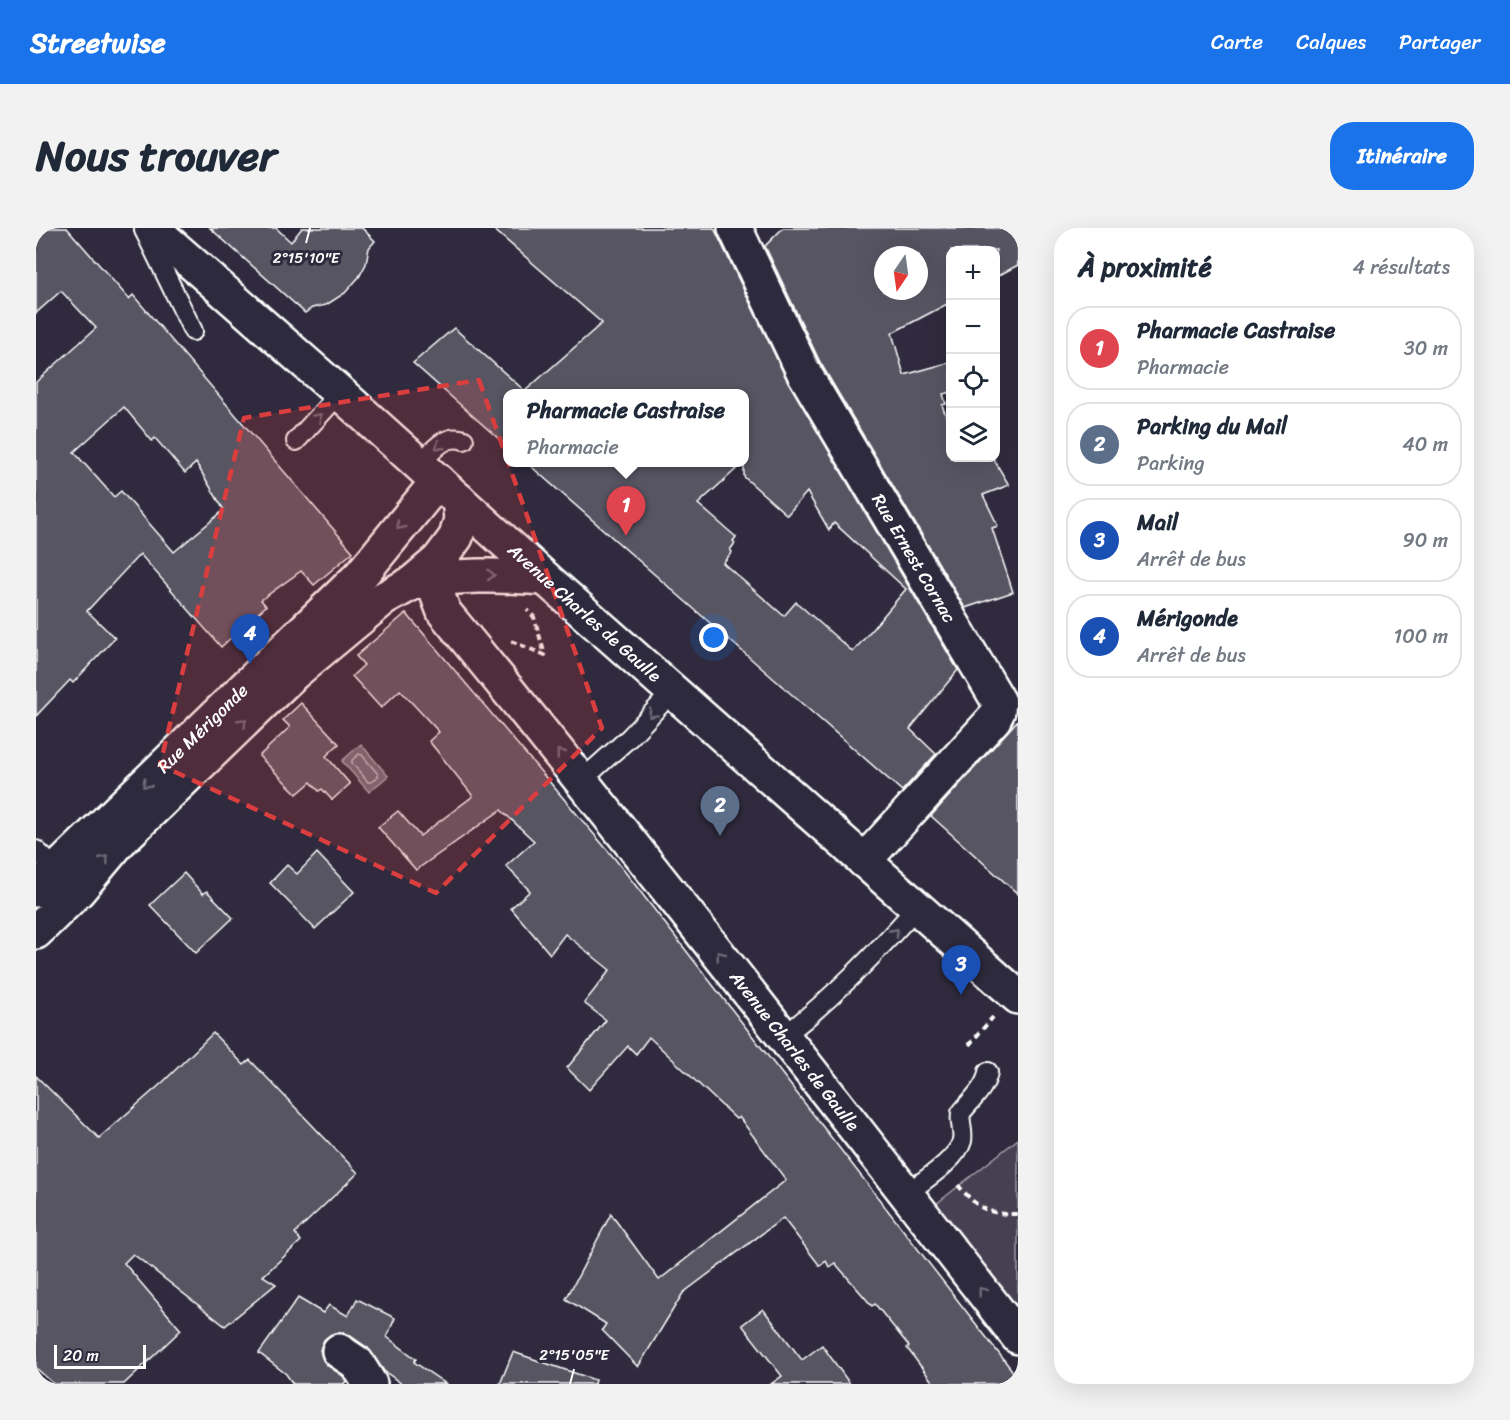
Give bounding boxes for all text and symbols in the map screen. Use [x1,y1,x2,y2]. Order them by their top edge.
text: Streetwise [30,18,166,67]
text: Carte [1211,23,1263,61]
text: Calques [1296,23,1366,61]
text: Partager [1399,23,1480,61]
text: Nous trouver [36,119,276,193]
button: Itinéraire [1330,122,1474,190]
text: À proximité [1078,244,1212,290]
text: 2°15'10"E [273,245,341,271]
north arrow [874,246,928,300]
map controls [946,246,1000,462]
button: + [946,246,1000,300]
text: 4 résultats [1352,250,1450,285]
button: − [946,300,1000,354]
text: Pharmacie Castraise [1137,311,1335,350]
text: 1 [1095,331,1104,366]
text: 30 m [1404,331,1448,366]
text: Pharmacie [1137,350,1229,385]
button: locate [946,354,1000,408]
popup [503,389,749,467]
text: Pharmacie Castraise [527,391,725,430]
text: Parking du Mail [1137,407,1287,446]
button: layers [946,408,1000,462]
one-way arrow [311,413,322,424]
text: 2 [1094,427,1105,462]
text: 40 m [1402,427,1448,462]
text: Pharmacie [527,430,619,465]
one-way arrow [435,438,446,449]
text: Parking [1137,446,1204,481]
pin: 1 [606,486,646,536]
street label: Rue Ernest Cornac [863,487,965,629]
text: Mail [1137,503,1178,542]
one-way arrow [397,519,408,530]
text: 3 [1094,523,1105,558]
text: 90 m [1403,523,1448,558]
street label: Avenue Charles de Gaulle [499,535,669,691]
text: Arrêt de bus [1137,542,1246,577]
one-way arrow [487,569,496,581]
text: Mérigonde [1137,599,1238,638]
pin: 4 [230,614,270,664]
text: 4 [1093,619,1106,654]
text: 100 m [1394,619,1448,654]
your location [699,623,728,652]
text: Arrêt de bus [1137,638,1246,673]
street label: Rue Mérigonde [149,676,256,781]
one-way arrow [648,707,659,718]
one-way arrow [237,718,247,729]
one-way arrow [556,749,567,760]
one-way arrow [142,777,152,788]
pin: 2 [700,786,740,836]
one-way arrow [97,855,108,866]
one-way arrow [888,928,899,939]
pin: 3 [942,946,980,995]
one-way arrow [717,951,728,962]
street label: Avenue Charles de Gaulle [721,963,868,1139]
one-way arrow [978,1287,989,1298]
text: 20 m [63,1341,99,1370]
scale bar [54,1342,146,1370]
text: 2°15'05"E [539,1342,610,1368]

